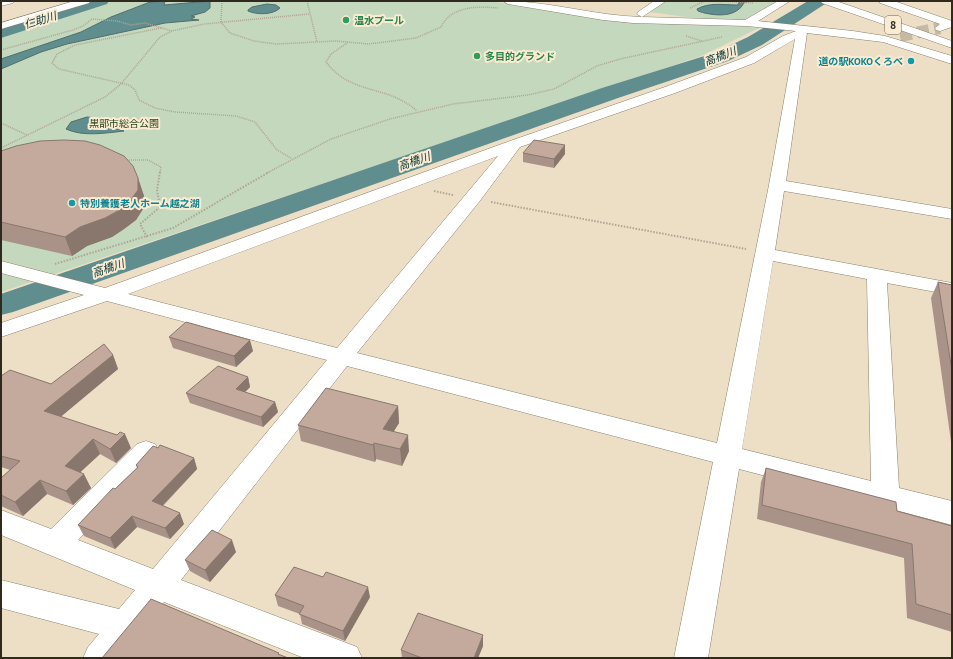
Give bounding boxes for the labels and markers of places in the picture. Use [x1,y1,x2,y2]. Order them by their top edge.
place label: 温水プール [354,14,404,27]
marker: 温水プール [341,15,351,25]
place label: 多目的グランド [485,50,555,63]
marker: 多目的グランド [472,51,482,61]
place label: 道の駅KOKOくろべ [818,55,903,68]
marker: 道の駅KOKOくろべ [906,56,916,66]
place label: 特別養護老人ホーム越之湖 [80,197,200,210]
marker: 特別養護老人ホーム越之湖 [67,198,77,208]

